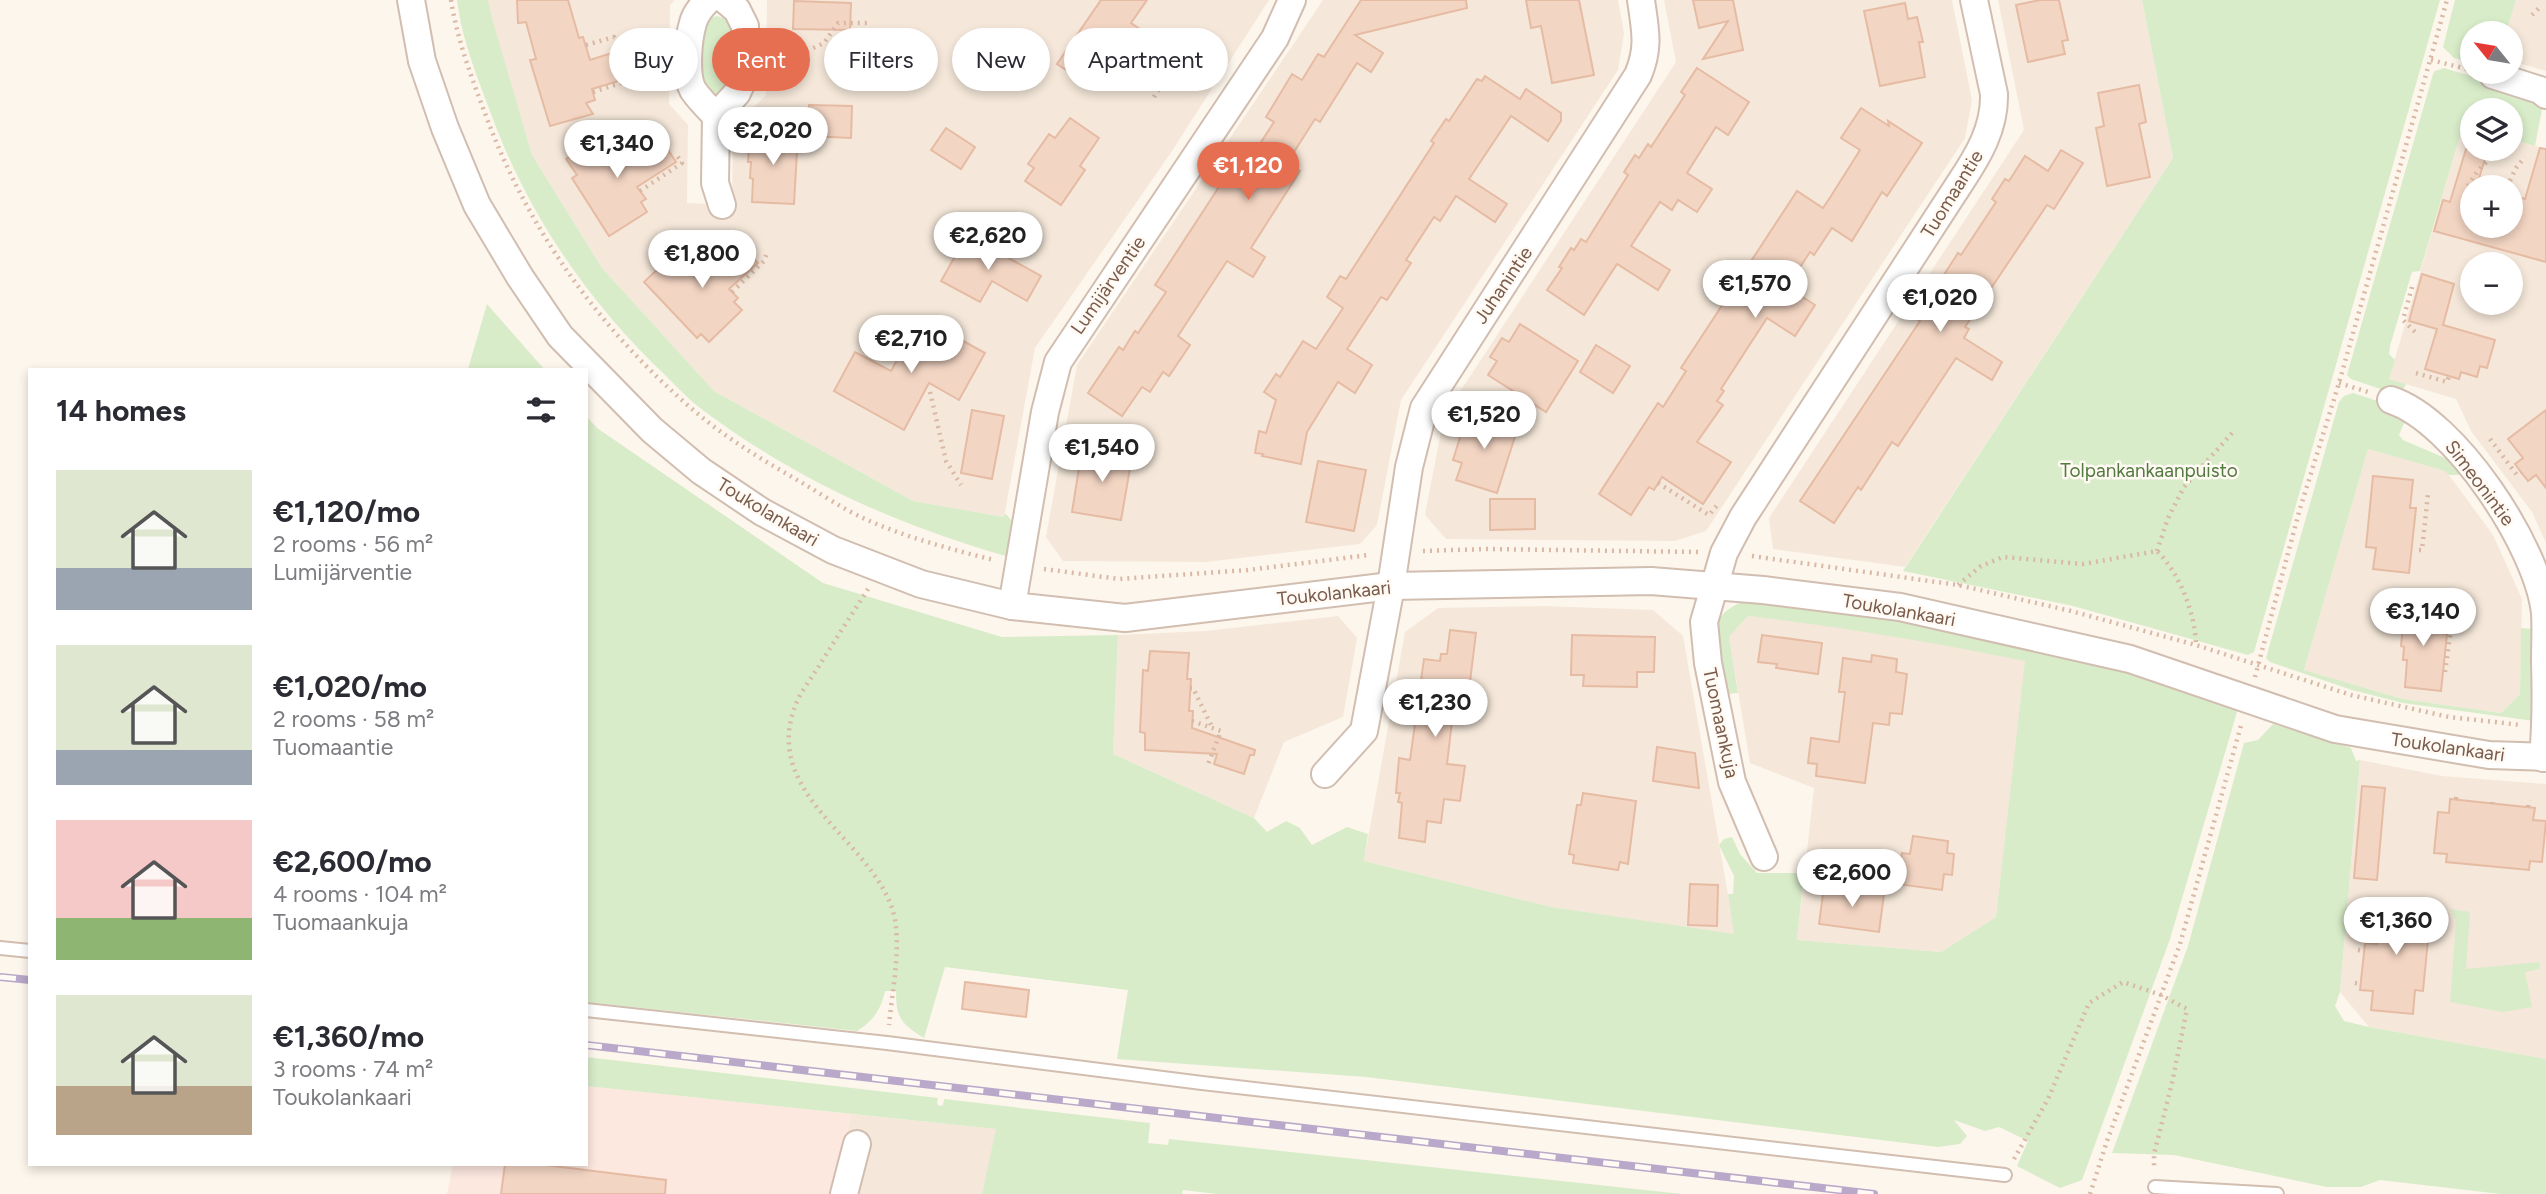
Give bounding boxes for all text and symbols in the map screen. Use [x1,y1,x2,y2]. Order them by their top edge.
north arrow [2460,21,2524,84]
map controls [2460,21,2523,315]
chip: Buy [609,28,698,91]
chip: Rent [712,28,810,91]
chip: Filters [824,28,938,91]
chip: New [952,28,1050,91]
chip: Apartment [1064,28,1228,91]
button: layers [2460,98,2523,161]
pin: €2,020 [716,108,830,167]
text: €2,020 [734,116,812,144]
pin: €1,340 [560,120,674,180]
text: €1,340 [580,129,654,157]
pin: €1,120 [1191,142,1305,202]
street label: Tuomaantie [1916,146,1988,242]
text: €1,120 [1213,151,1283,179]
button: + [2460,175,2523,238]
pin: €2,620 [931,212,1045,272]
text: €2,620 [950,221,1026,249]
pin: €1,800 [645,230,759,290]
street label: Lumijärventie [1066,231,1150,339]
text: €1,800 [664,239,740,267]
street label: Juhanintie [1469,242,1537,328]
button: − [2460,252,2523,315]
pin: €1,570 [1698,260,1812,320]
text: €1,570 [1719,269,1791,297]
pin: €1,020 [1883,274,1997,334]
text: €1,020 [1903,283,1977,311]
pin: €2,710 [854,316,968,375]
text: €2,710 [875,324,947,352]
icon: filters [522,391,560,429]
text: 14 homes [56,392,186,429]
pin: €1,520 [1427,392,1541,451]
text: €1,520 [1447,400,1521,428]
pin: €1,540 [1045,424,1159,484]
text: €1,540 [1065,433,1139,461]
street label: Simeonintie [2440,436,2520,530]
park label: Tolpankankaanpuisto [2060,459,2238,482]
street label: Toukolankaari [713,473,823,551]
text: €1,120/mo [273,493,420,530]
icon: home [112,498,196,582]
text: 2 rooms · 56 m² [273,530,433,558]
text: Lumijärventie [273,558,412,586]
street label: Toukolankaari [1276,576,1392,610]
pin: €3,140 [2366,588,2480,648]
street label: Toukolankaari [1841,589,1957,631]
text: €3,140 [2386,597,2460,625]
street label: Tuomaankuja [1698,666,1744,780]
text: €1,020/mo [273,668,427,705]
icon: home [112,673,196,757]
pin: €1,230 [1378,680,1492,739]
text: €1,230 [1399,688,1471,716]
text: 2 rooms · 58 m² [273,705,434,733]
street label: Toukolankaari [2390,728,2506,766]
text: Tuomaantie [273,733,393,761]
text: €2,600/mo [273,843,432,880]
icon: home [112,848,196,932]
pin: €2,600 [1795,850,1909,909]
text: €2,600 [1813,858,1891,886]
text: 4 rooms · 104 m² [273,880,447,908]
pin: €1,360 [2339,898,2453,957]
text: €1,360 [2360,906,2432,934]
text: Tuomaankuja [273,908,409,936]
text: €1,360/mo [273,1018,424,1055]
icon: home [112,1023,196,1107]
text: 3 rooms · 74 m² [273,1055,433,1083]
text: Toukolankaari [273,1083,412,1111]

